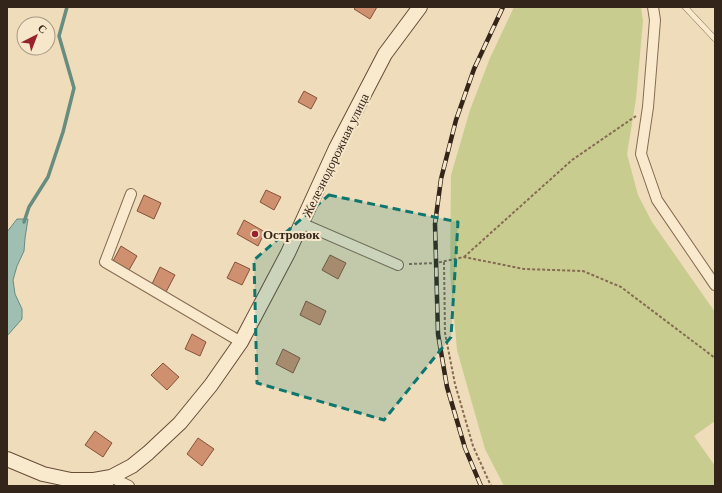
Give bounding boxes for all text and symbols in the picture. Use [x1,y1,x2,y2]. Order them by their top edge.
north arrow [16,16,56,56]
text: С [36,21,50,36]
street label: Железнодорожная улица [299,91,372,220]
place label: Островок [263,227,320,242]
marker: Островок [250,229,260,239]

